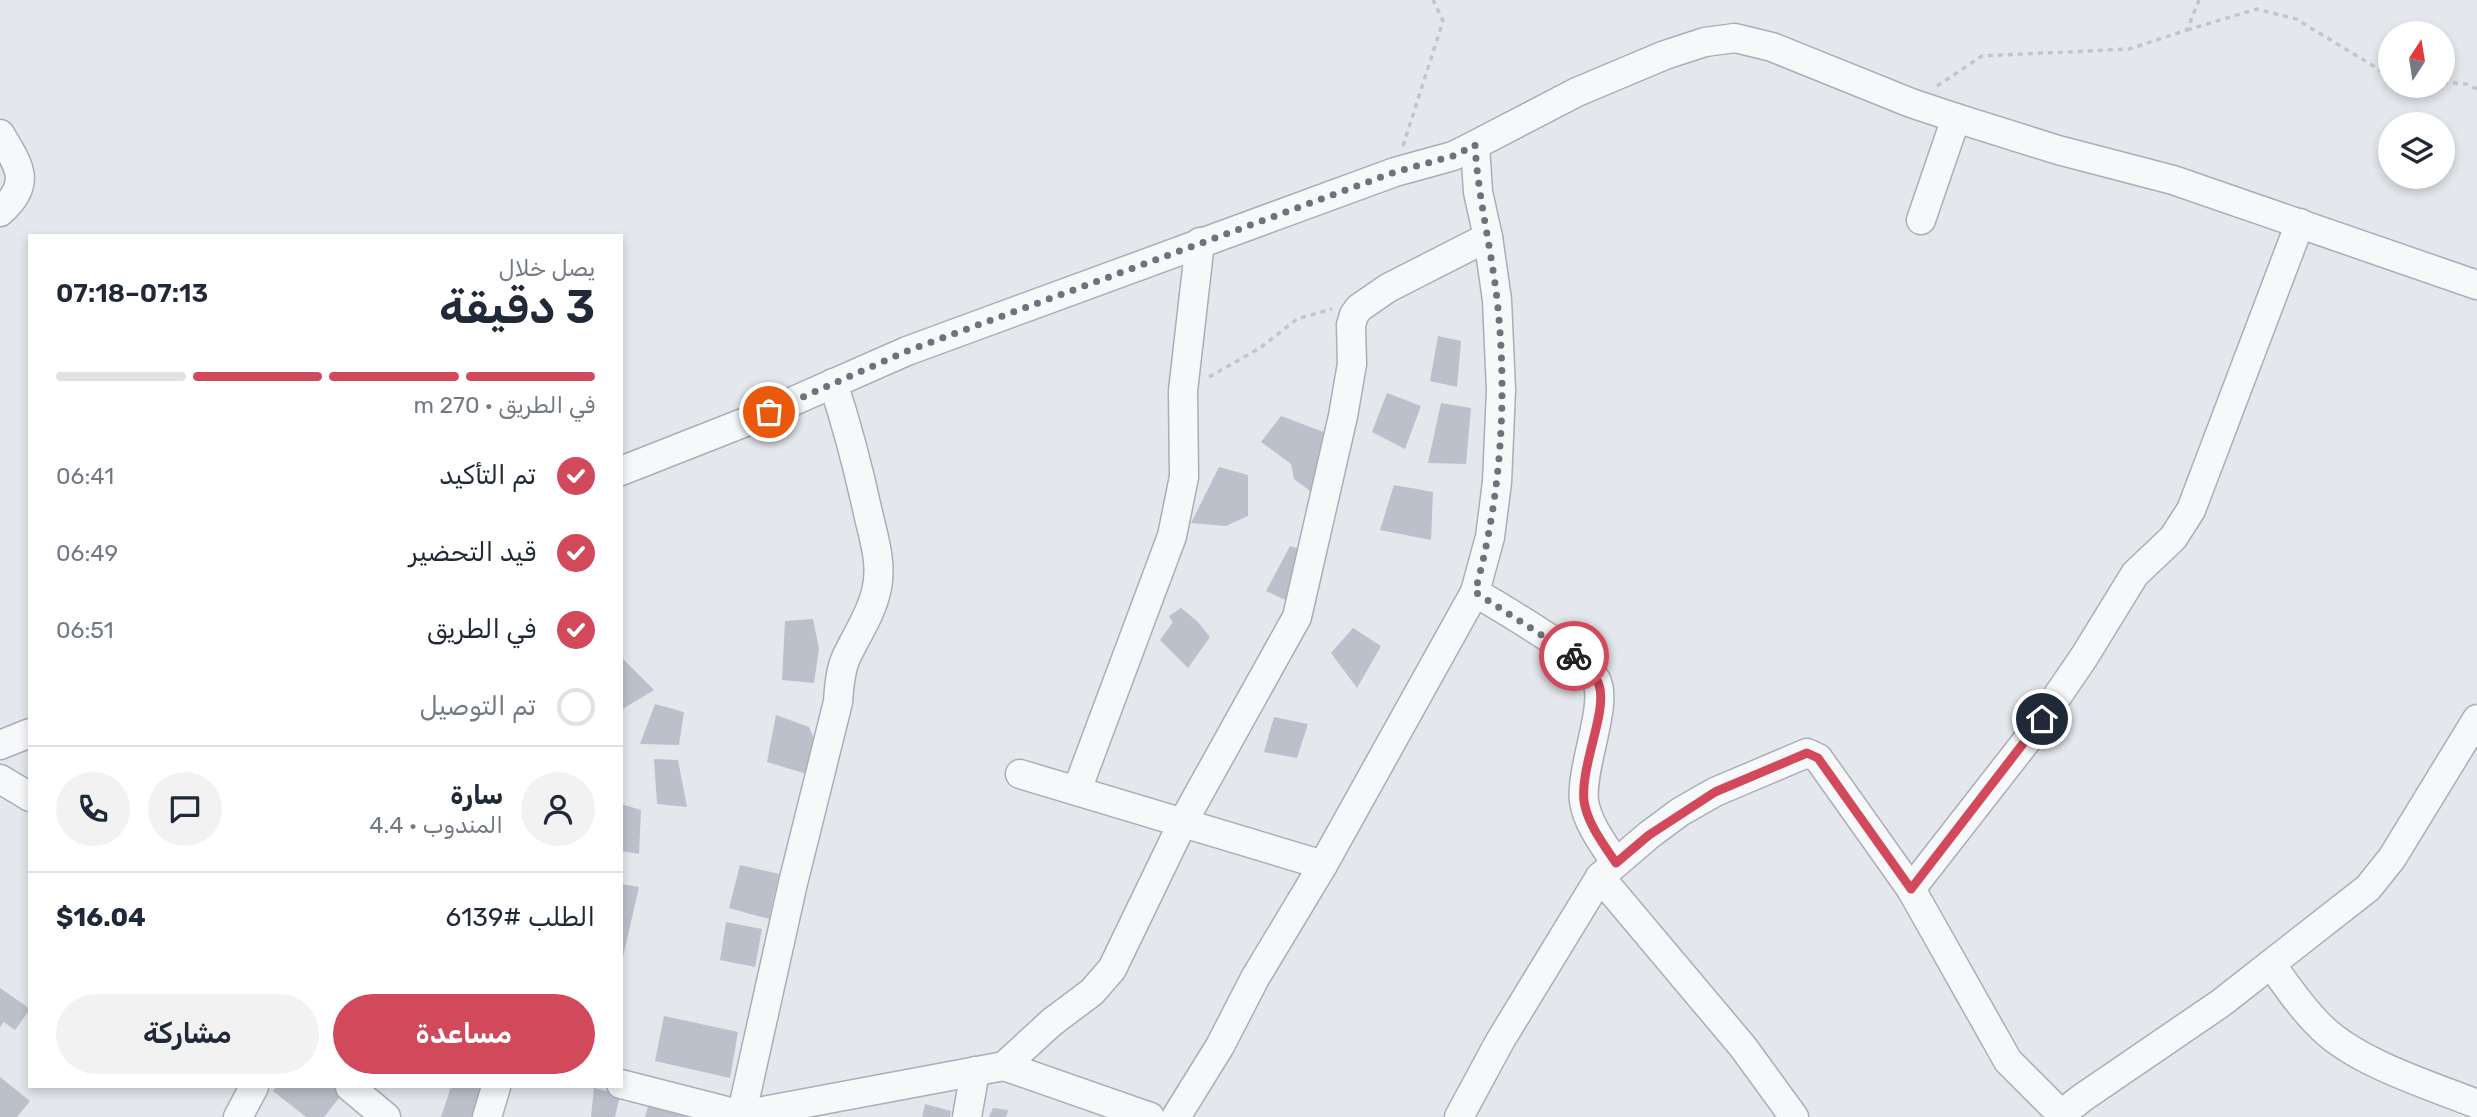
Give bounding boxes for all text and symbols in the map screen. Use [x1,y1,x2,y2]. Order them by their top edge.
north arrow [2378,21,2455,98]
map controls [2378,21,2455,189]
button: layers [2378,112,2455,189]
text: يصل خلال [499,254,595,282]
text: 07:13–07:18 [56,278,208,309]
text: 3 دقيقة [439,280,595,335]
pin [739,382,799,442]
text: في الطريق · 270 m [413,391,595,419]
icon: bag [750,393,788,431]
icon: check [557,457,595,495]
text: تم التأكيد [439,460,536,491]
text: 06:41 [56,462,114,490]
icon: check [557,534,595,572]
text: قيد التحضير [409,537,536,568]
text: 06:49 [56,539,118,567]
icon: check [557,611,595,649]
text: في الطريق [427,614,536,645]
text: 06:51 [56,616,114,644]
courier [1539,621,1609,691]
icon: bike [1555,637,1593,675]
pin [2012,689,2072,749]
text: تم التوصيل [419,691,536,722]
icon: home [2023,700,2061,738]
button: phone [56,772,130,846]
button: chat [148,772,222,846]
button: person [521,772,595,846]
text: سارة [450,780,503,811]
text: المندوب · 4.4 [369,811,503,839]
text: $16.04 [56,902,146,933]
text: الطلب #6139 [445,902,595,933]
button: مشاركة [56,994,319,1074]
button: مساعدة [333,994,595,1074]

